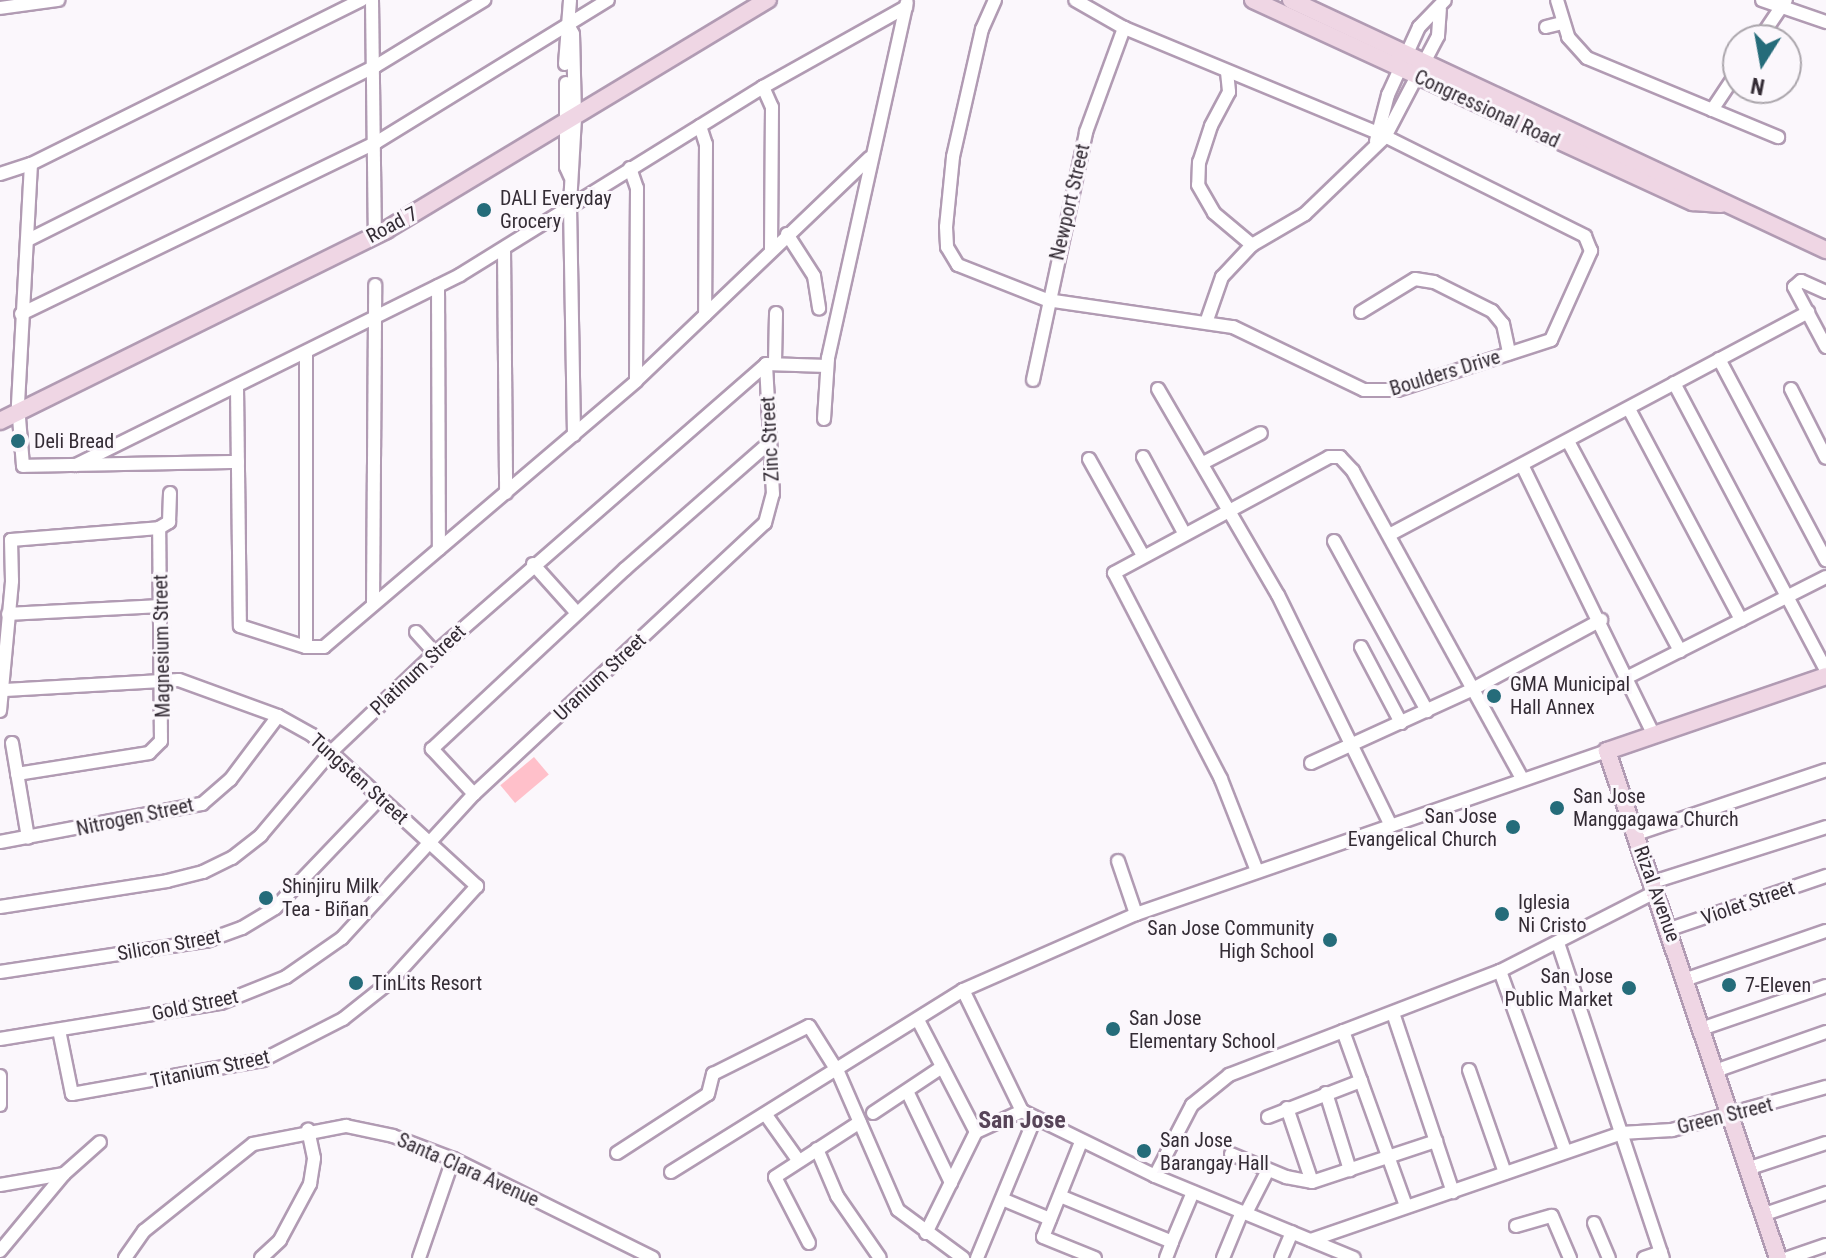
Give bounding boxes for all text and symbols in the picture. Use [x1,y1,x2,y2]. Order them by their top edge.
north arrow [1722,24,1802,104]
street label: Congressional Road [1410,65,1564,153]
text: N [1749,73,1767,100]
street label: Newport Street [1045,142,1095,262]
place label: DALI Everyday Grocery [500,186,611,233]
marker: DALI Everyday Grocery [475,201,493,219]
street label: Road 7 [362,202,422,248]
street label: Boulders Drive [1387,345,1503,401]
street label: Zinc Street [756,396,784,482]
place label: Deli Bread [34,429,114,453]
marker: Deli Bread [9,432,27,450]
street label: Magnesium Street [149,574,175,718]
street label: Platinum Street [365,620,471,720]
street label: Uranium Street [549,628,651,726]
place label: GMA Municipal Hall Annex [1510,672,1630,719]
marker: GMA Municipal Hall Annex [1485,687,1503,705]
street label: Tungsten Street [305,729,413,829]
place label: San Jose Manggagawa Church [1573,784,1739,831]
street label: Nitrogen Street [74,793,196,841]
marker: San Jose Manggagawa Church [1548,799,1566,817]
place label: San Jose Evangelical Church [1348,804,1497,851]
marker: San Jose Evangelical Church [1504,818,1522,836]
street label: Rizal Avenue [1629,843,1685,945]
place label: Shinjiru Milk Tea - Biñan [282,874,379,921]
street label: Violet Street [1698,876,1798,930]
marker: Shinjiru Milk Tea - Biñan [257,889,275,907]
place label: Iglesia Ni Cristo [1518,890,1586,937]
marker: Iglesia Ni Cristo [1493,905,1511,923]
place label: San Jose Community High School [1147,916,1314,963]
street label: Silicon Street [115,924,223,966]
marker: San Jose Community High School [1321,931,1339,949]
place label: San Jose Public Market [1504,964,1613,1011]
place label: TinLits Resort [372,971,482,995]
place label: 7-Eleven [1745,973,1811,997]
marker: TinLits Resort [347,974,365,992]
marker: 7-Eleven [1720,976,1738,994]
marker: San Jose Public Market [1620,979,1638,997]
street label: Gold Street [150,984,240,1026]
place label: San Jose Elementary School [1129,1006,1276,1053]
marker: San Jose Elementary School [1104,1020,1122,1038]
street label: Titanium Street [148,1045,272,1093]
street label: Green Street [1675,1093,1775,1139]
district label: San Jose [978,1107,1066,1135]
street label: Santa Clara Avenue [393,1128,543,1212]
place label: San Jose Barangay Hall [1160,1128,1269,1175]
marker: San Jose Barangay Hall [1135,1142,1153,1160]

